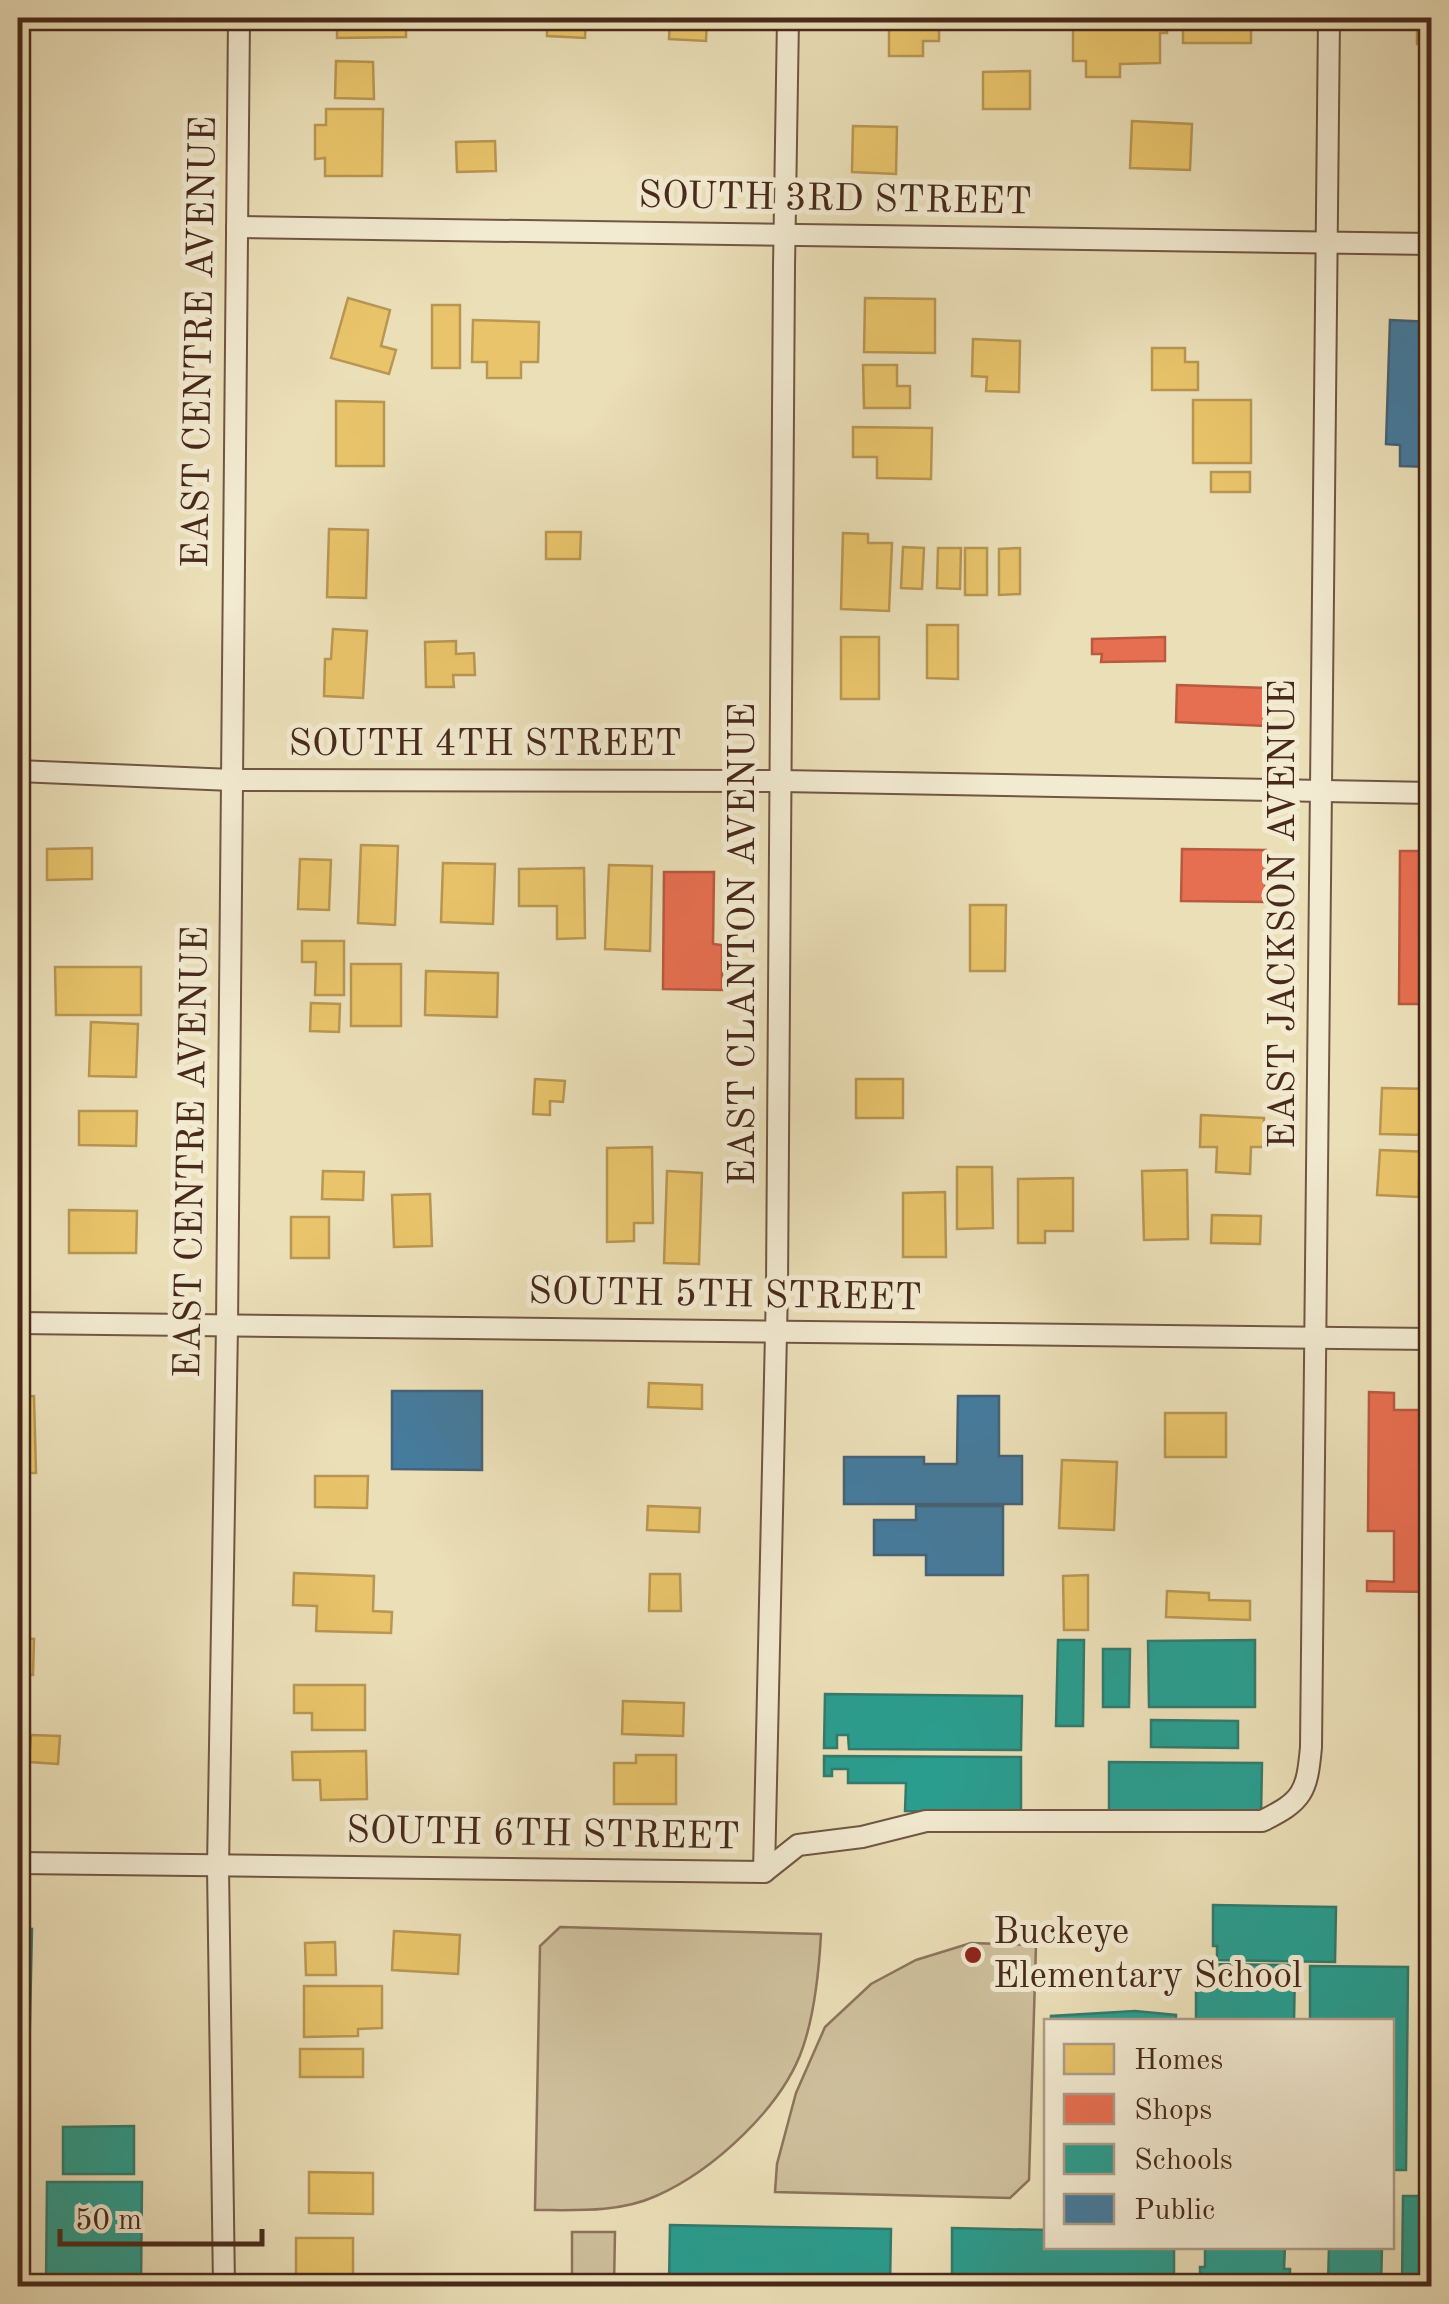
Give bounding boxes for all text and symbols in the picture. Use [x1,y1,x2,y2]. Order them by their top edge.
street label: EAST CENTRE AVENUE [178,116,224,568]
street label: SOUTH 3RD STREET [638,178,1032,222]
street label: EAST JACKSON AVENUE [1265,679,1303,1149]
street label: EAST CLANTON AVENUE [725,703,763,1185]
street label: SOUTH 4TH STREET [288,726,682,764]
street label: EAST CENTRE AVENUE [170,926,216,1378]
street label: SOUTH 5TH STREET [528,1274,922,1318]
street label: SOUTH 6TH STREET [346,1813,740,1857]
place label: Buckeye Elementary School [993,1914,1302,1996]
marker: Buckeye Elementary School [962,1944,984,1966]
legend [1044,2019,1394,2249]
text: Homes [1134,2046,1223,2076]
text: Shops [1134,2096,1212,2126]
text: Schools [1134,2146,1233,2176]
scale bar [60,2184,262,2246]
text: Public [1134,2196,1215,2226]
text: 50 m [75,2206,142,2236]

